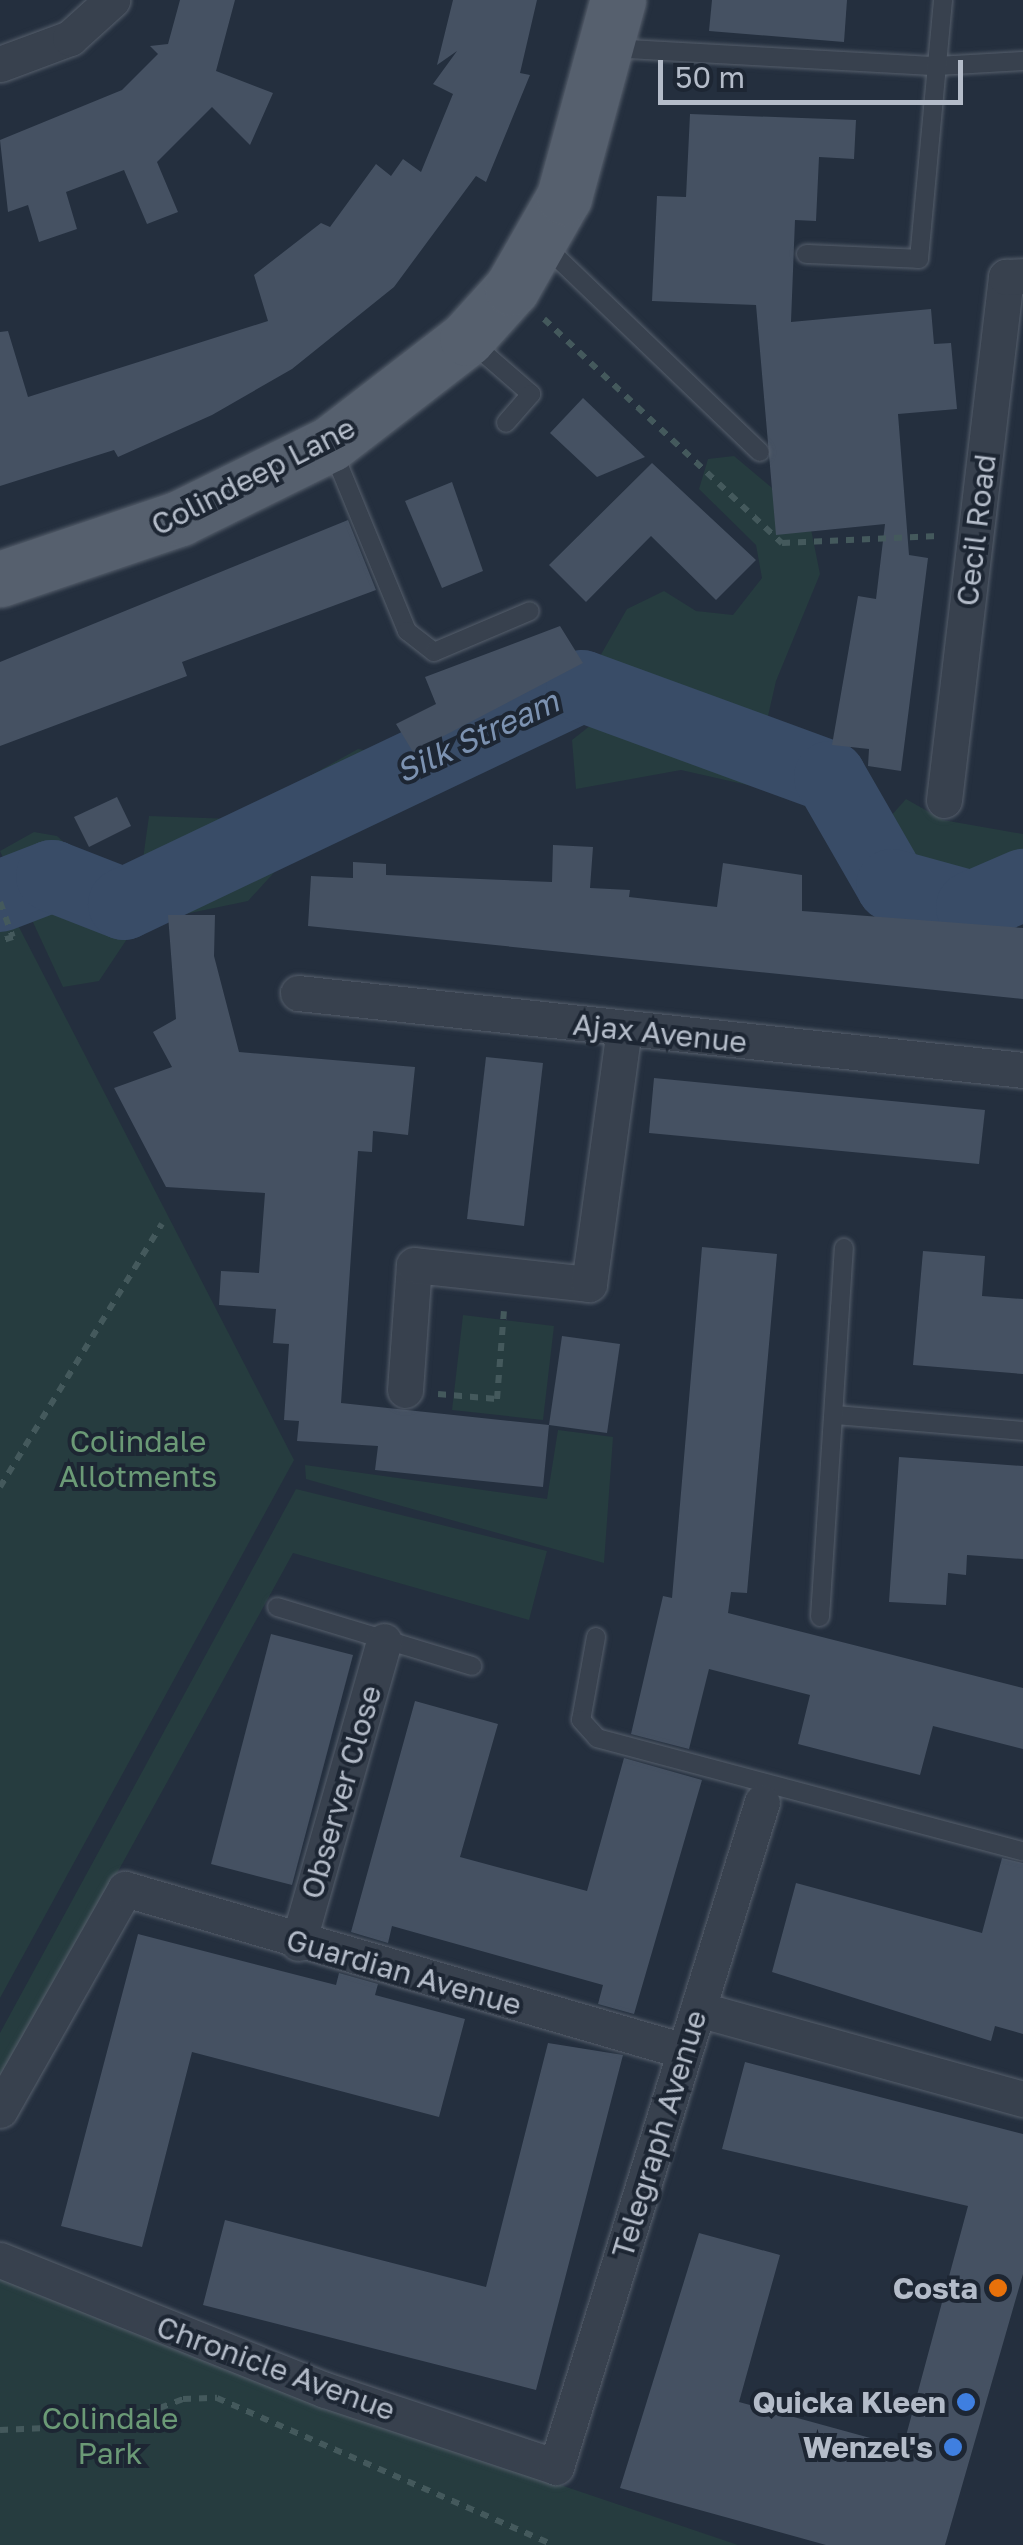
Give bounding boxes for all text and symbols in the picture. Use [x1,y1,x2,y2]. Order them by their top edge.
scale bar [663,40,968,102]
text: 50 m [675,59,745,95]
street label: Colindeep Lane [145,409,361,543]
street label: Cecil Road [949,452,1003,608]
water label: Silk Stream [390,682,564,790]
street label: Ajax Avenue [571,1006,749,1060]
park label: Colindale Allotments [59,1423,217,1494]
street label: Observer Close [293,1681,389,1903]
street label: Guardian Avenue [282,1921,526,2023]
street label: Telegraph Avenue [604,2006,714,2262]
place label: Costa [893,2270,978,2306]
marker: Costa [987,2277,1009,2299]
street label: Chronicle Avenue [152,2308,400,2428]
place label: Quicka Kleen [753,2384,946,2420]
marker: Quicka Kleen [955,2391,977,2413]
park label: Colindale Park [42,2400,178,2470]
place label: Wenzel's [803,2429,933,2465]
marker: Wenzel's [942,2436,964,2458]

